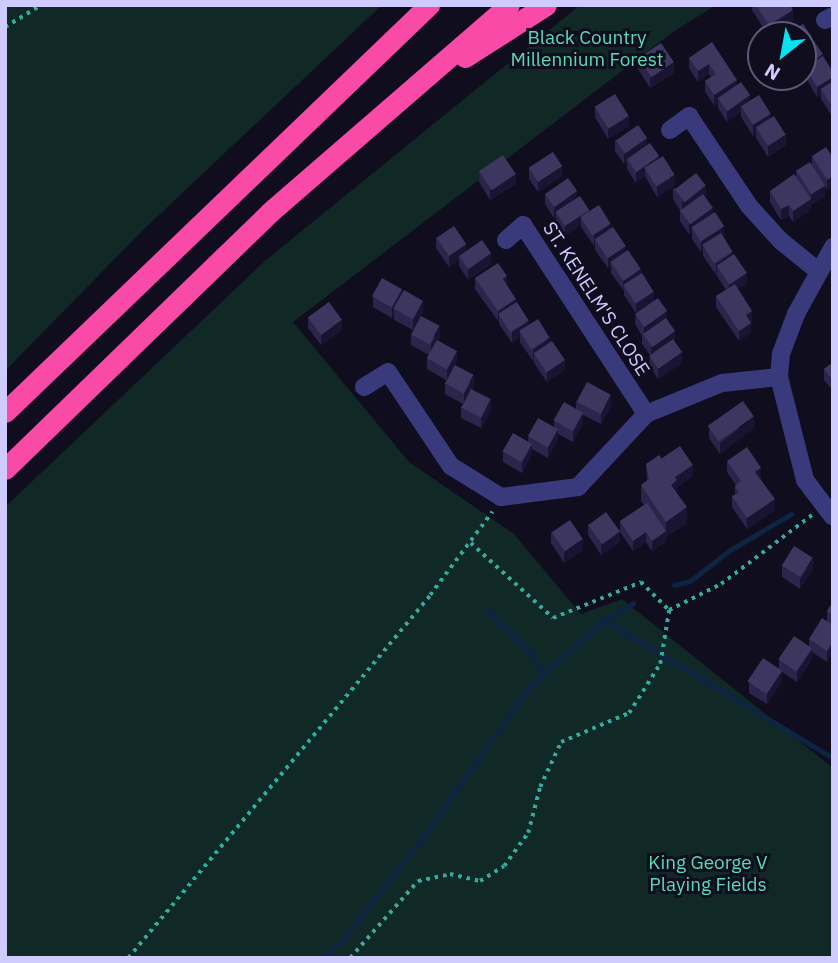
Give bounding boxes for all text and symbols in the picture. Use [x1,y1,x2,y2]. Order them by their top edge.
north arrow [747,21,817,91]
park label: Black Country Millennium Forest [511,27,663,71]
text: N [760,58,784,86]
street label: ST. KENELM'S CLOSE [538,218,654,380]
park label: King George V Playing Fields [648,852,768,896]

